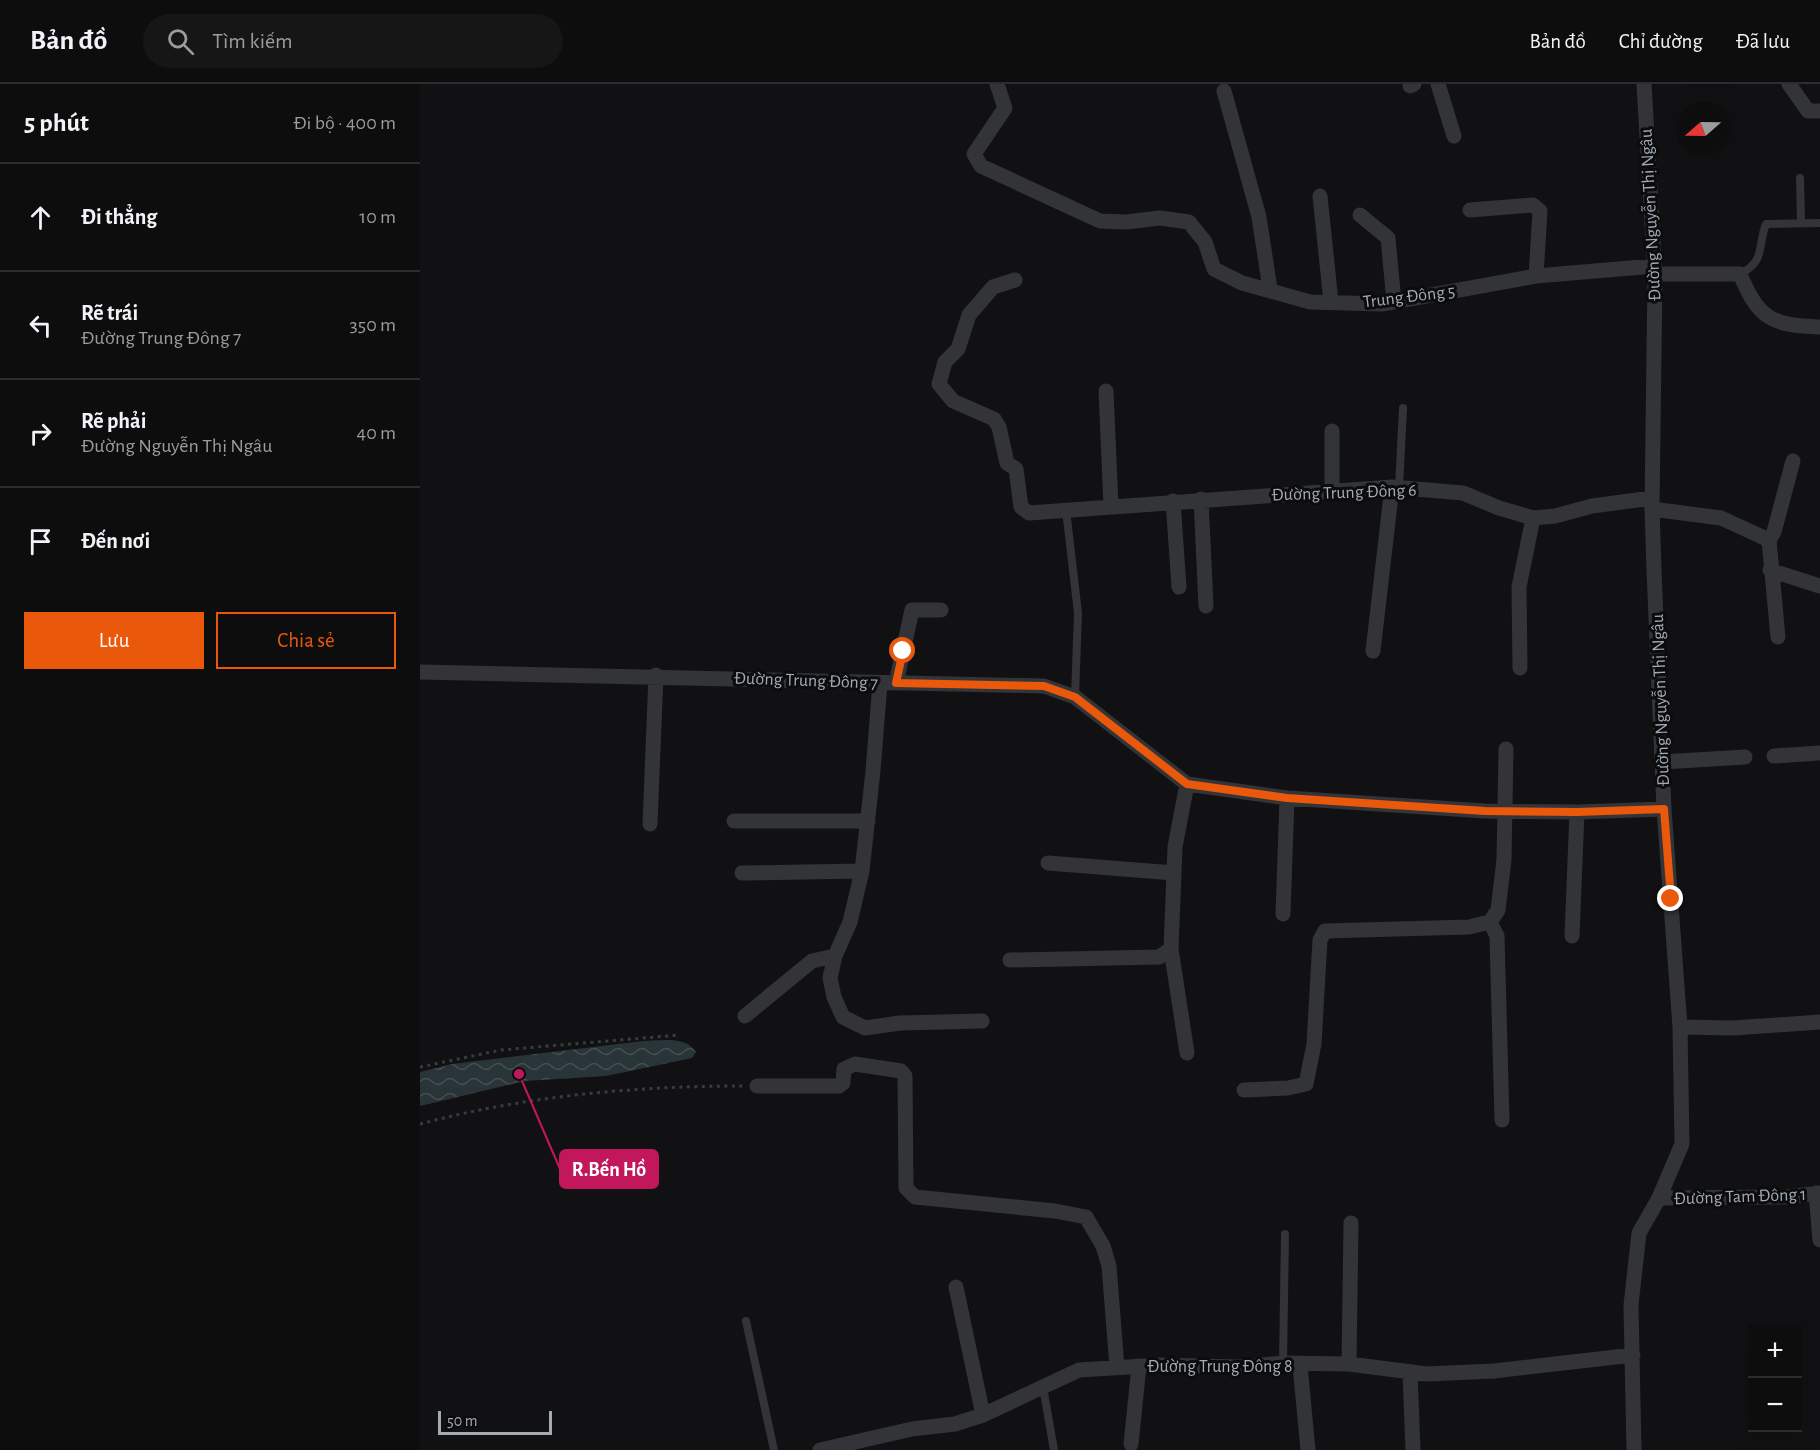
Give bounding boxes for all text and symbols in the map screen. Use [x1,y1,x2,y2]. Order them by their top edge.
search box [143,14,563,68]
icon: search [164,25,197,58]
text: Bản đồ [30,27,107,55]
text: Tìm kiếm [212,30,293,52]
text: Bản đồ [1529,31,1586,52]
text: Chỉ đường [1619,31,1703,52]
text: Đã lưu [1736,31,1790,52]
north arrow [1676,102,1730,156]
text: 5 phút [24,110,89,136]
text: Đi bộ · 400 m [293,113,396,133]
street label: Đường Nguyễn Thị Ngâu [1636,128,1664,302]
icon: ahead [24,201,57,234]
text: Đi thẳng [81,206,157,228]
text: 10 m [359,207,396,227]
street label: Trung Đông 5 [1362,282,1456,312]
text: Rẽ trái [81,302,138,324]
icon: left [24,309,57,342]
text: 350 m [350,315,396,335]
text: Đường Trung Đông 7 [81,328,241,348]
text: Rẽ phải [81,410,146,432]
icon: right [24,417,57,450]
text: 40 m [357,423,396,443]
text: Đường Nguyễn Thị Ngâu [81,436,272,456]
street label: Đường Trung Đông 6 [1271,481,1417,505]
icon: arrive [24,525,57,558]
text: Đến nơi [81,530,150,552]
button: Lưu [24,612,204,669]
button: Chia sẻ [216,612,396,669]
street label: Đường Nguyễn Thị Ngâu [1647,614,1673,786]
route start [889,637,915,663]
street label: Đường Trung Đông 7 [734,669,878,693]
route end [1657,885,1683,911]
callout: R.Bến Hồ [560,1150,658,1188]
text: R.Bến Hồ [572,1158,646,1180]
street label: Đường Tam Đông 1 [1673,1186,1807,1208]
map controls [1748,1324,1802,1432]
button: + [1748,1324,1802,1378]
street label: Đường Trung Đông 8 [1147,1358,1293,1376]
button: − [1748,1378,1802,1432]
scale bar [438,1408,552,1436]
text: 50 m [447,1413,478,1429]

